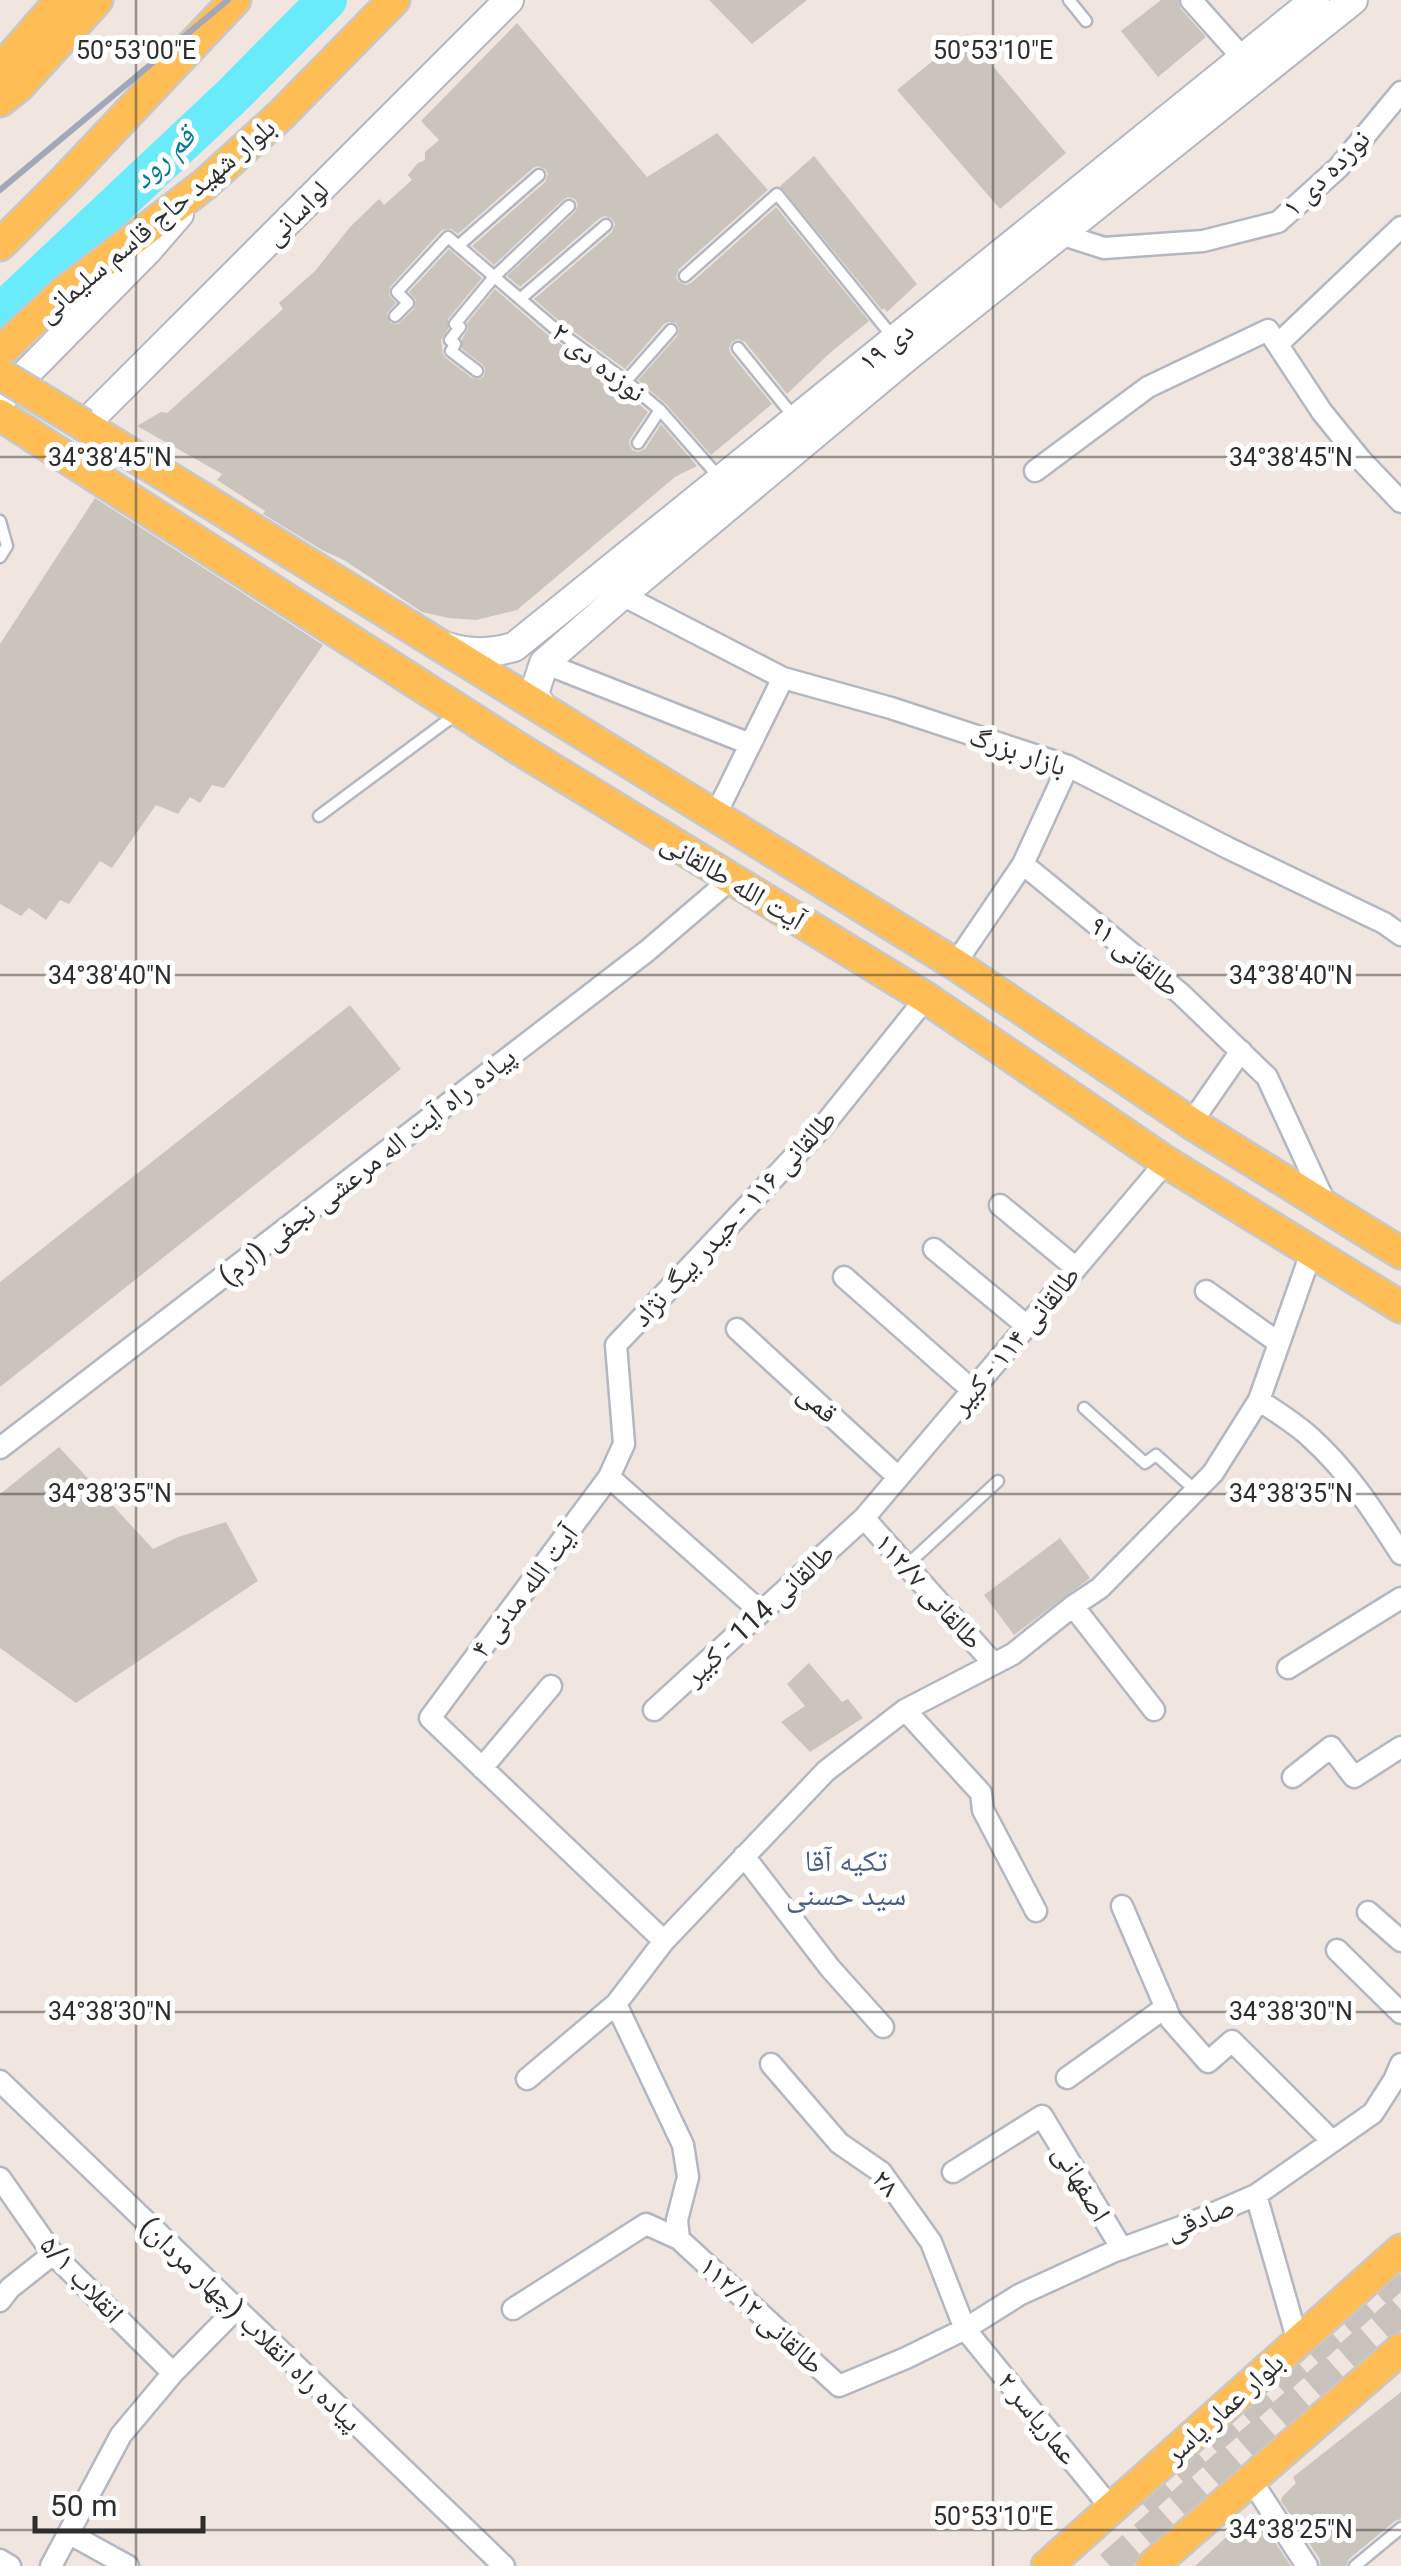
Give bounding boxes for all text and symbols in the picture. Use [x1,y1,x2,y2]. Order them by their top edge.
text: 50°53'00"E [76,36,196,65]
text: 50°53'10"E [933,36,1053,65]
street label: بلوار شهید حاج قاسم سلیمانی [30,111,283,331]
water label: قم رود [124,116,206,197]
street label: نوزده دی ۱ [1275,122,1377,224]
street label: لواسانی [257,174,336,253]
street label: ۱۹ دی [852,314,920,378]
street label: نوزده دی ۲ [546,315,652,409]
text: 34°38'45"N [48,443,172,472]
text: 34°38'45"N [1229,443,1353,472]
street label: بازار بزرگ [965,719,1071,783]
street label: آیت الله طالقانی [655,825,811,938]
street label: طالقانی ۹۱ [1082,908,1187,1004]
text: 34°38'40"N [48,961,172,990]
text: 34°38'40"N [1229,961,1353,990]
street label: پیاده راه آیت اله مرعشی نجفی (ارم) [212,1040,523,1294]
street label: طالقانی ۱۱۶ - حیدر بیگ نژاد [625,1102,844,1334]
street label: طالقانی ۱۱۴ - کبیر [943,1259,1087,1422]
street label: قمی [791,1376,845,1430]
text: 34°38'35"N [48,1479,172,1508]
text: 34°38'35"N [1229,1479,1353,1508]
street label: ۴ آیت الله مدنی [463,1517,586,1664]
street label: طالقانی ۱۱۲/۷ [867,1526,990,1657]
street label: طالقانی 114 - کبیر [676,1536,842,1693]
district label: تکیه آقا سید حسنی [786,1843,906,1913]
text: 34°38'30"N [48,1997,172,2026]
text: 34°38'30"N [1229,1997,1353,2026]
street label: اصفهانی [1045,2138,1118,2228]
street label: ۲۸ [865,2163,907,2203]
street label: صادقی [1161,2189,1240,2248]
street label: پیاده راه انقلاب (چهار مردان) [133,2210,368,2438]
street label: انقلاب ۵/۱ [33,2228,131,2330]
street label: طالقانی ۱۱۲/۱۲ [692,2249,831,2382]
street label: بلوار عمار یاسر [1157,2346,1290,2471]
street label: عماریاسر ۲ [991,2365,1085,2471]
scale bar [35,2471,202,2533]
text: 50 m [50,2488,117,2523]
text: 50°53'10"E [933,2502,1053,2531]
text: 34°38'25"N [1229,2515,1353,2544]

